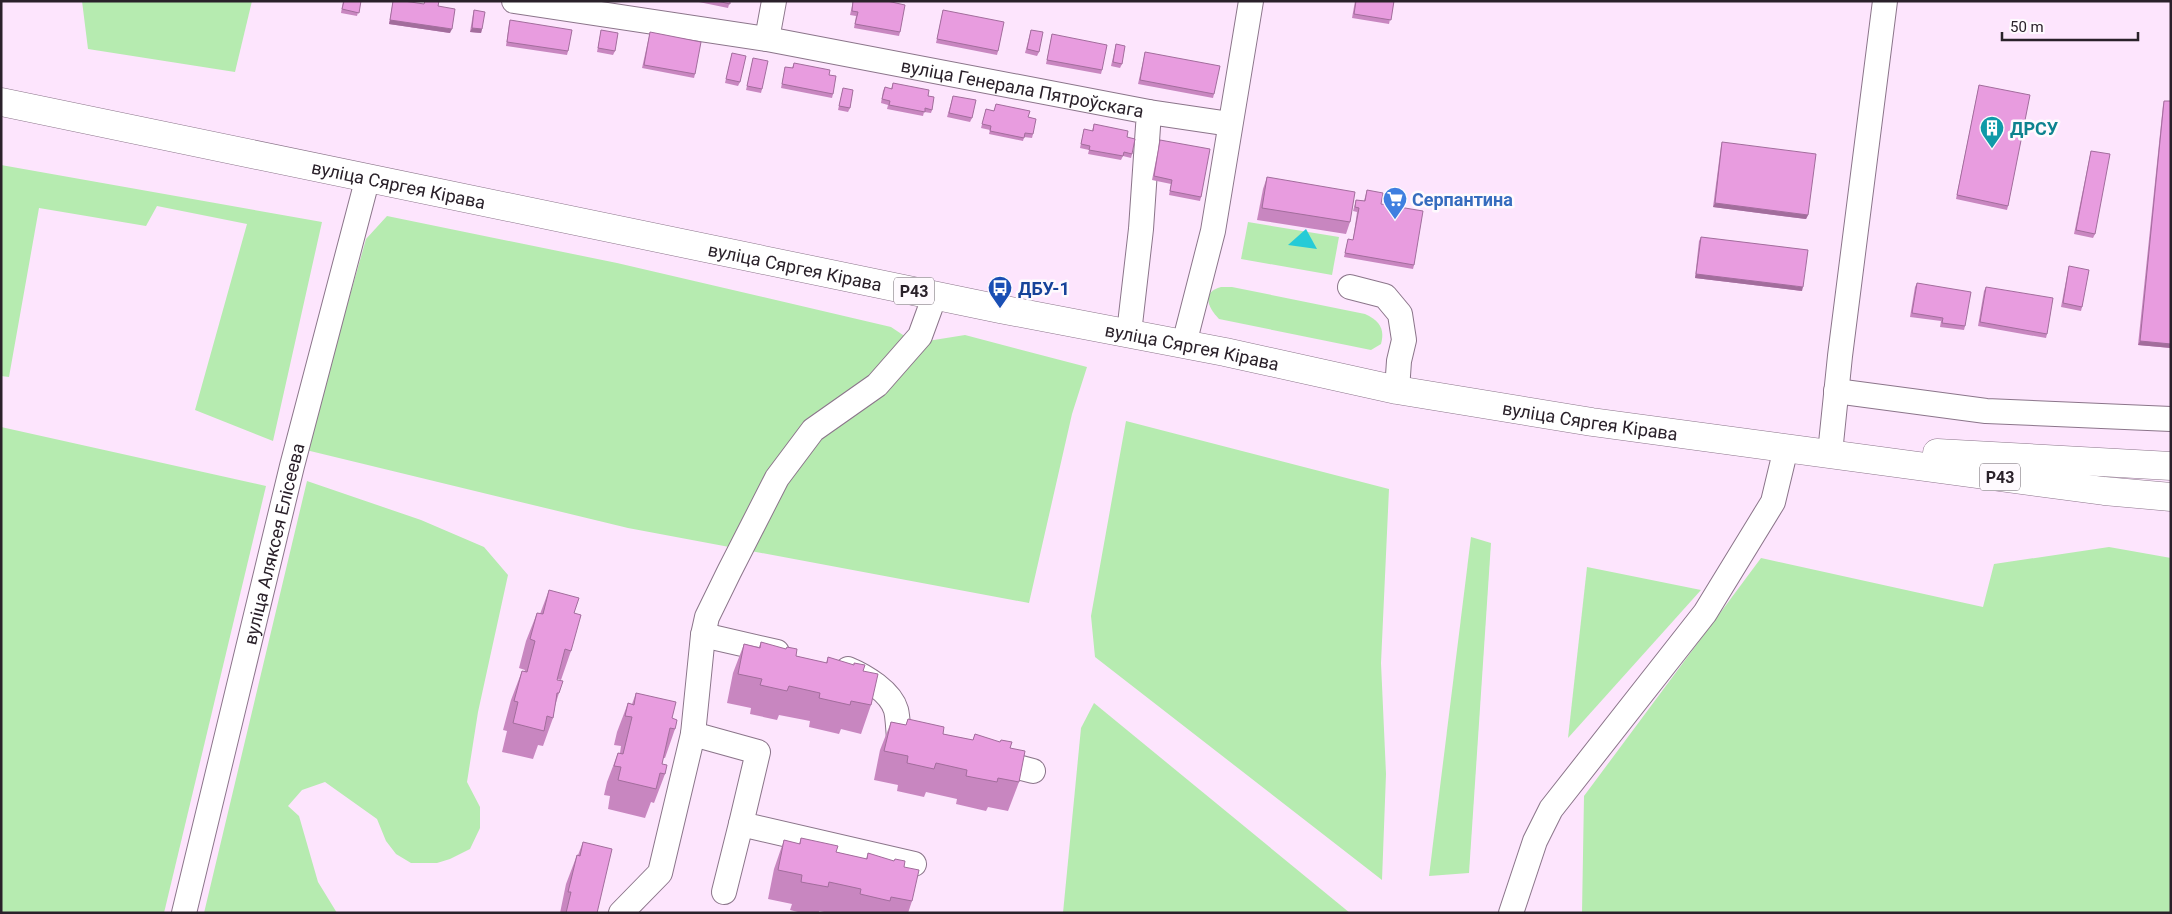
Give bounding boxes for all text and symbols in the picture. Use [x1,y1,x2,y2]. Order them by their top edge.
scale bar [2002,10,2138,42]
text: 50 m [2010,18,2044,36]
street label: вуліца Генерала Пятроўскага [899,54,1146,121]
building icon: ДРСУ [1979,115,2005,149]
place label: ДРСУ [2010,118,2059,139]
street label: вуліца Сяргея Кірава [310,156,487,213]
supermarket icon: Серпантина [1382,186,1408,220]
place label: Серпантина [1412,189,1513,210]
street label: вуліца Сяргея Кірава [706,238,884,295]
bus stop icon: ДБУ-1 [987,275,1013,309]
road number: Р43 [894,278,934,304]
place label: ДБУ-1 [1018,278,1070,299]
street label: вуліца Сяргея Кірава [1103,319,1281,374]
street label: вуліца Сяргея Кірава [1501,397,1679,444]
street label: вуліца Аляксея Елісеева [239,441,308,647]
road number: Р43 [1980,464,2020,491]

